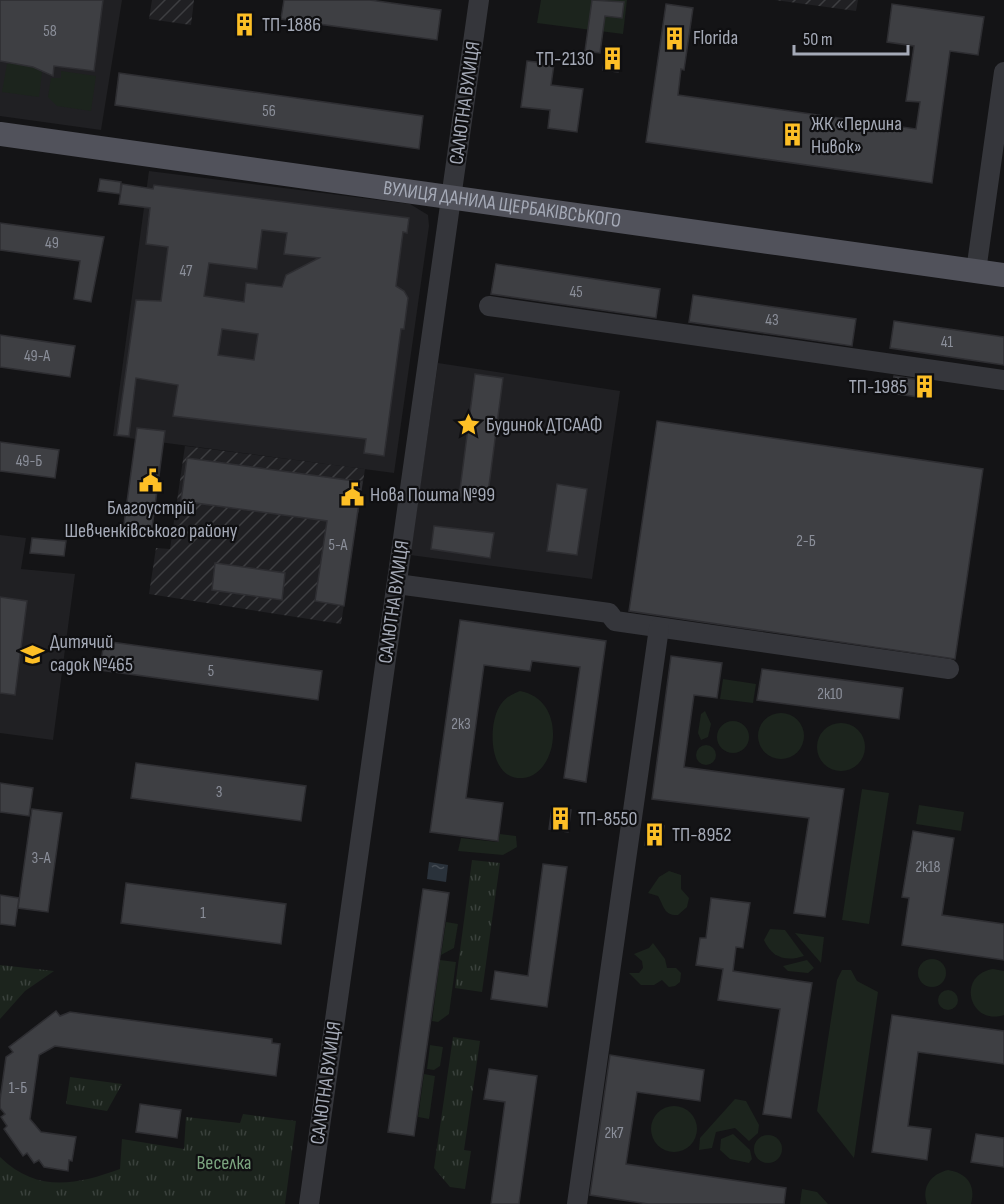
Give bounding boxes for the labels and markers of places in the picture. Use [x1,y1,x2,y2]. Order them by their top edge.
building icon: ТП-1886 [231,12,257,38]
place label: ТП-1886 [262,13,321,37]
building icon: Florida [662,25,688,51]
place label: Florida [693,26,738,50]
building icon: ТП-2130 [599,46,625,72]
place label: ТП-2130 [536,47,594,71]
place label: ЖК «Перлина Нивок» [811,112,902,159]
building icon: ЖК «Перлина Нивок» [780,122,806,148]
building icon: ТП-1985 [912,374,938,400]
place label: ТП-1985 [849,375,907,399]
place icon: Будинок ДТСААФ [455,412,481,438]
place label: Будинок ДТСААФ [486,413,602,437]
public building icon: Благоустрій Шевченківського району [138,468,164,494]
public building icon: Нова Пошта №99 [339,482,365,508]
place label: Нова Пошта №99 [370,483,495,507]
place label: Благоустрій Шевченківського району [64,496,238,543]
place label: Дитячий садок №465 [50,630,133,677]
school or university icon: Дитячий садок №465 [19,641,45,667]
building icon: ТП-8550 [547,806,573,832]
place label: ТП-8550 [578,807,637,831]
building icon: ТП-8952 [641,822,667,848]
place label: ТП-8952 [672,823,732,847]

